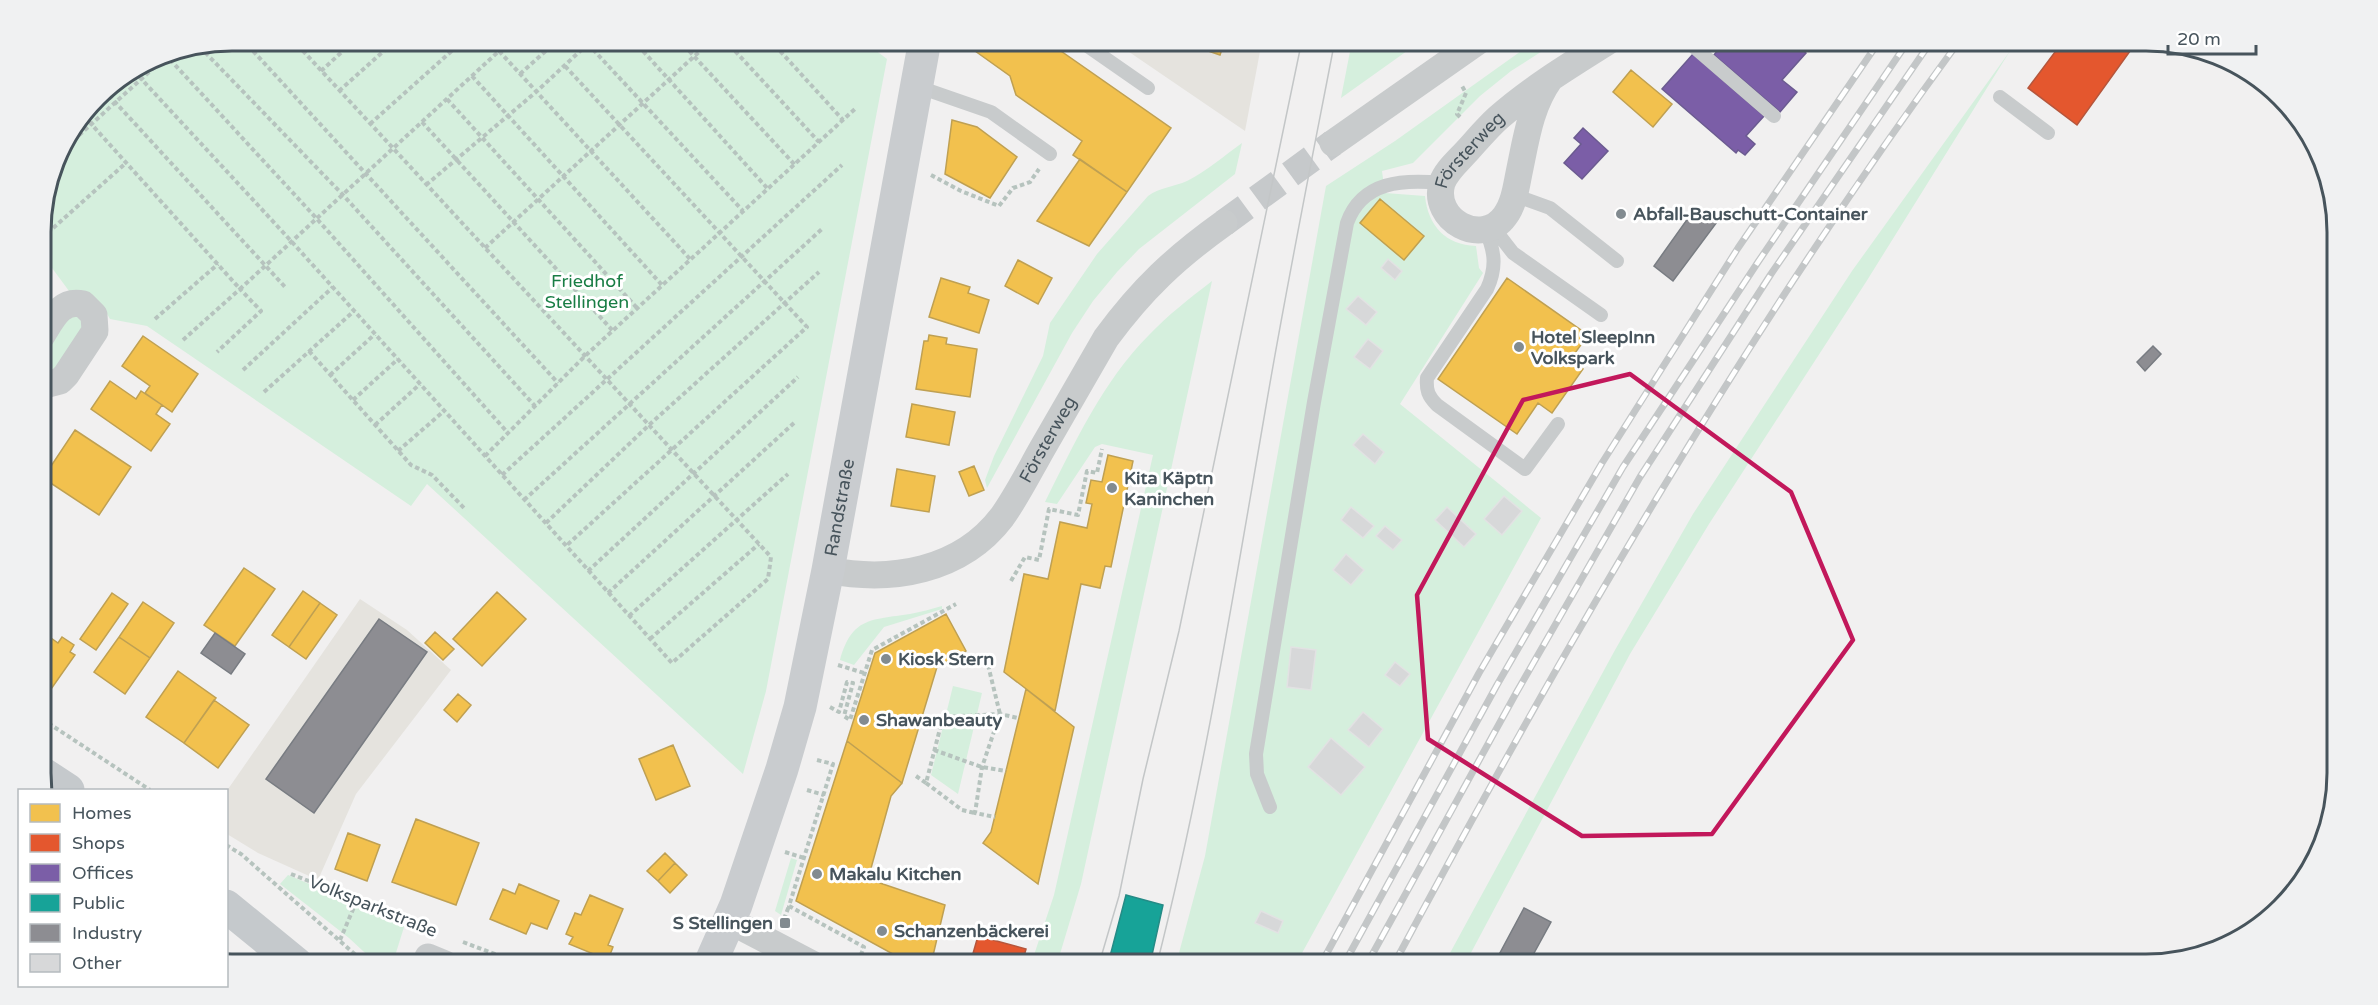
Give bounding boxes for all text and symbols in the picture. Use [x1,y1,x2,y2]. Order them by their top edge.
scale bar [2168,18,2256,56]
text: 20 m [2177,28,2221,50]
street label: Försterweg [1430,107,1509,191]
place label: Abfall-Bauschutt-Container [1633,203,1869,225]
marker: Abfall-Bauschutt-Container [1614,207,1628,221]
park label: Friedhof Stellingen [545,270,629,313]
place label: Hotel SleepInn Volkspark [1531,326,1655,369]
marker: Hotel SleepInn Volkspark [1512,340,1526,354]
street label: Försterweg [1014,392,1081,487]
street label: Randstraße [820,457,859,558]
place label: Kita Käptn Kaninchen [1124,467,1214,510]
marker: Kita Käptn Kaninchen [1105,481,1119,495]
place label: Kiosk Stern [898,648,994,670]
marker: Kiosk Stern [879,652,893,666]
place label: Shawanbeauty [876,709,1002,731]
marker: Shawanbeauty [857,713,871,727]
legend [18,789,228,987]
text: Homes [72,802,132,824]
text: Shops [72,832,125,854]
text: Offices [72,862,134,884]
place label: Makalu Kitchen [829,863,961,885]
marker: Makalu Kitchen [810,867,824,881]
street label: Volksparkstraße [305,870,441,942]
text: Public [72,892,125,914]
place label: S Stellingen [673,912,773,934]
marker: S Stellingen [778,916,792,930]
place label: Schanzenbäckerei [894,920,1049,942]
text: Industry [72,922,143,944]
marker: Schanzenbäckerei [875,924,889,938]
text: Other [72,952,122,974]

